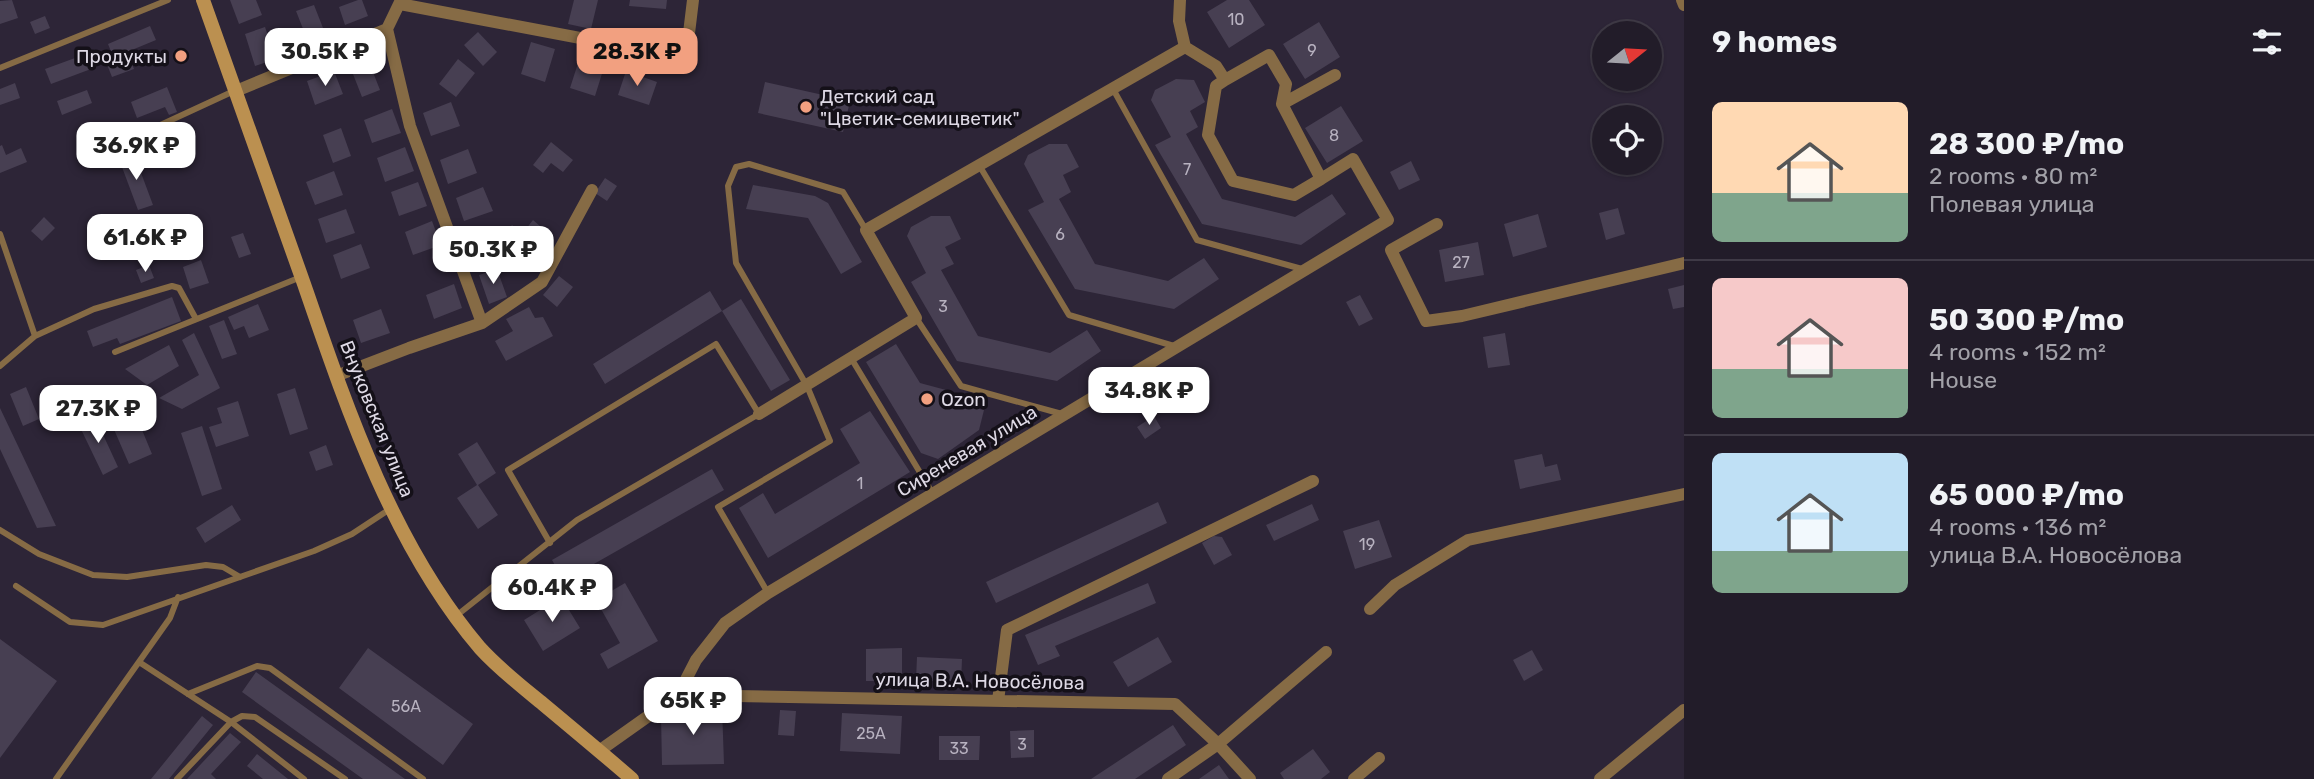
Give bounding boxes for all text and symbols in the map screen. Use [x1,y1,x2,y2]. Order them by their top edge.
house number: 10 [1227,10,1245,29]
north arrow [1592,21,1662,91]
map controls [1592,21,1662,175]
icon: filters [2248,23,2286,61]
text: 9 homes [1712,24,1837,60]
pin: 30.5K ₽ [260,28,390,88]
pin: 28.3K ₽ [572,28,702,88]
text: 30.5K ₽ [281,37,369,65]
text: 28.3K ₽ [593,37,681,65]
house number: 9 [1307,41,1317,60]
place label: Продукты [76,45,167,68]
marker: Продукты [173,48,189,64]
place label: Детский сад "Цветик-семицветик" [820,85,1020,130]
marker: Детский сад "Цветик-семицветик" [798,99,814,115]
button: locate [1592,105,1662,175]
pin: 36.9K ₽ [71,122,201,182]
house number: 8 [1329,126,1339,145]
text: 28 300 ₽/mo [1929,126,2124,162]
icon: home [1768,130,1852,214]
text: 36.9K ₽ [92,131,180,159]
house number: 7 [1183,160,1191,179]
text: 2 rooms · 80 m² [1929,162,2097,190]
text: Полевая улица [1929,190,2095,218]
pin: 61.6K ₽ [80,215,210,274]
text: 61.6K ₽ [103,223,187,251]
house number: 6 [1055,225,1065,244]
pin: 50.3K ₽ [428,226,558,286]
text: 50.3K ₽ [449,235,537,263]
house number: 27 [1452,253,1470,272]
house number: 3 [938,297,948,316]
text: 50 300 ₽/mo [1929,302,2124,338]
icon: home [1768,306,1852,390]
street label: Внуковская улица [335,337,419,501]
text: 4 rooms · 152 m² [1929,338,2106,366]
text: House [1929,366,1997,394]
pin: 34.8K ₽ [1084,368,1214,427]
text: 34.8K ₽ [1104,376,1194,404]
pin: 27.3K ₽ [33,386,163,445]
place label: Ozon [941,388,986,411]
marker: Ozon [919,391,935,407]
text: 27.3K ₽ [55,394,141,422]
street label: Сиреневая улица [893,400,1041,502]
house number: 1 [857,474,863,493]
text: 65 000 ₽/mo [1929,477,2124,513]
icon: home [1768,481,1852,565]
text: 4 rooms · 136 m² [1929,513,2106,541]
house number: 19 [1359,535,1375,554]
text: улица В.А. Новосёлова [1929,541,2182,569]
pin: 60.4K ₽ [487,564,617,624]
text: 60.4K ₽ [507,573,597,601]
street label: улица В.А. Новосёлова [875,668,1085,694]
pin: 65K ₽ [644,678,742,737]
text: 65K ₽ [660,686,726,714]
house number: 56А [391,697,421,716]
house number: 25А [856,724,886,743]
house number: 3 [1017,735,1027,754]
house number: 33 [949,739,969,758]

